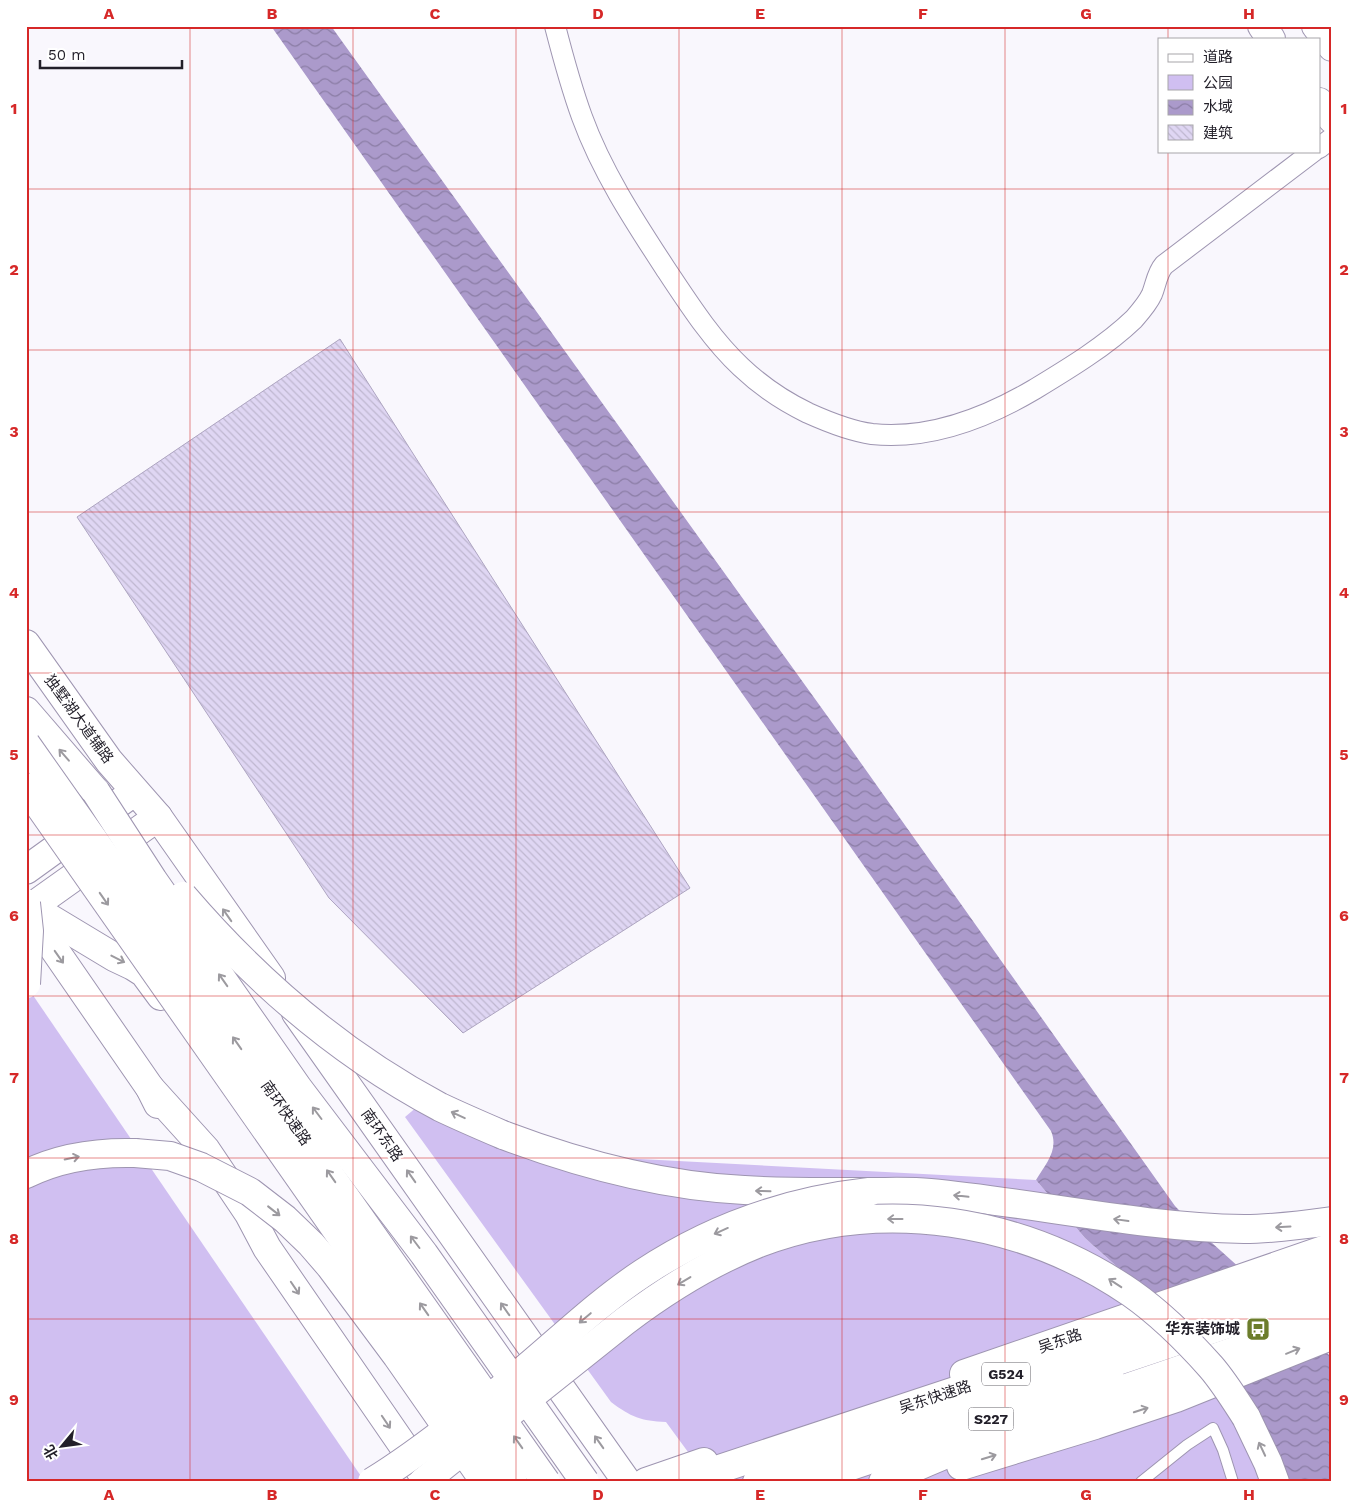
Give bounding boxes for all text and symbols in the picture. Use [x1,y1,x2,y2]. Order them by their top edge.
text: A [104,4,115,23]
text: B [267,4,278,23]
text: C [430,4,441,23]
text: D [592,4,604,23]
text: E [755,4,765,23]
text: F [918,4,928,23]
text: G [1080,4,1092,23]
text: H [1243,4,1255,23]
scale bar [40,38,182,70]
legend [1158,38,1320,152]
text: 50 m [48,46,85,64]
text: 道路 [1203,48,1233,66]
text: 公园 [1203,74,1233,92]
text: 水域 [1203,98,1233,116]
text: 1 [11,99,17,118]
text: 1 [1341,99,1347,118]
text: 建筑 [1203,124,1233,142]
text: 2 [9,260,19,279]
text: 2 [1339,260,1349,279]
text: 3 [9,422,19,441]
text: 3 [1339,422,1349,441]
text: 4 [9,583,19,602]
text: 4 [1339,583,1349,602]
street label: 独墅湖大道辅路 [41,671,117,767]
text: 5 [9,745,19,764]
text: 5 [1339,745,1349,764]
one-way arrow [59,749,70,762]
one-way arrow [99,892,110,905]
text: 6 [9,906,19,925]
text: 6 [1339,906,1349,925]
one-way arrow [222,908,232,922]
one-way arrow [54,950,64,964]
one-way arrow [111,954,126,964]
one-way arrow [218,973,228,987]
one-way arrow [232,1036,242,1050]
text: 7 [9,1068,19,1087]
text: 7 [1339,1068,1349,1087]
street label: 南环快速路 [257,1077,315,1149]
street label: 南环东路 [357,1105,407,1165]
one-way arrow [312,1106,322,1120]
one-way arrow [451,1110,466,1120]
one-way arrow [64,1153,80,1162]
one-way arrow [326,1169,336,1183]
one-way arrow [406,1170,416,1184]
one-way arrow [755,1186,771,1195]
one-way arrow [953,1191,969,1201]
one-way arrow [267,1206,281,1216]
one-way arrow [887,1214,904,1224]
one-way arrow [1114,1214,1130,1224]
one-way arrow [1276,1222,1292,1231]
one-way arrow [714,1226,729,1236]
text: 8 [9,1229,19,1248]
text: 8 [1339,1229,1349,1248]
one-way arrow [410,1235,420,1249]
one-way arrow [677,1276,691,1286]
one-way arrow [1109,1278,1123,1288]
one-way arrow [289,1281,300,1295]
one-way arrow [419,1302,429,1316]
one-way arrow [500,1302,510,1316]
one-way arrow [578,1312,591,1324]
bus stop icon: 华东装饰城 [1245,1316,1271,1342]
place label: 华东装饰城 [1165,1320,1240,1338]
street label: 吴东路 [1036,1325,1084,1357]
one-way arrow [1285,1346,1300,1356]
road number: G524 [982,1362,1030,1386]
street label: 吴东快速路 [897,1377,973,1417]
text: 9 [9,1390,19,1409]
text: 9 [1339,1390,1349,1409]
one-way arrow [1133,1404,1149,1414]
road number: S227 [968,1408,1014,1430]
one-way arrow [381,1415,391,1429]
north arrow [38,1420,88,1470]
one-way arrow [513,1435,523,1449]
one-way arrow [594,1435,604,1449]
text: 北 [40,1442,61,1462]
one-way arrow [1256,1442,1266,1457]
one-way arrow [980,1452,996,1462]
text: A [104,1485,115,1504]
text: B [267,1485,278,1504]
text: C [430,1485,441,1504]
text: D [592,1485,604,1504]
text: E [755,1485,765,1504]
text: F [918,1485,928,1504]
text: G [1080,1485,1092,1504]
text: H [1243,1485,1255,1504]

